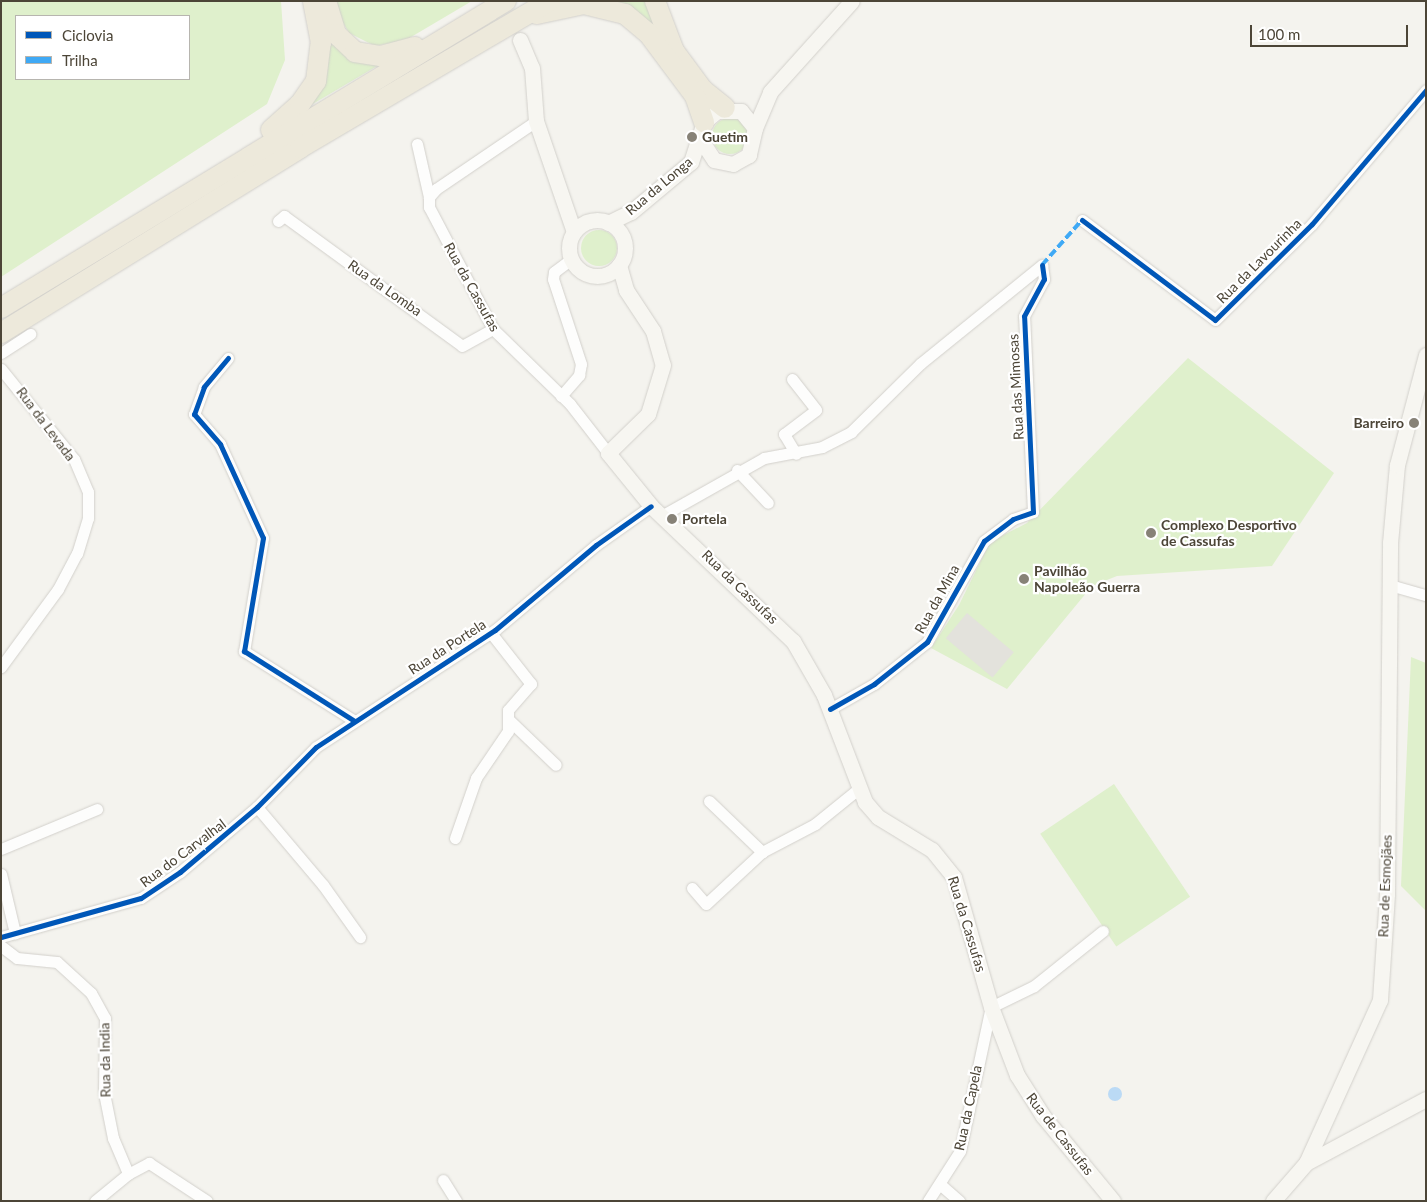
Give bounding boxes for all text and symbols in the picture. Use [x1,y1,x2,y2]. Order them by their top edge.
legend [15,15,190,80]
scale bar [1252,15,1410,47]
text: 100 m [1258,25,1300,43]
text: Ciclovia [62,26,113,44]
text: Trilha [62,51,98,69]
place label: Guetim [702,129,748,145]
marker: Guetim [686,131,698,143]
street label: Rua da Longa [622,153,696,219]
street label: Rua da Lavourinha [1213,215,1305,307]
street label: Rua da Cassufas [441,239,503,335]
street label: Rua da Lomba [345,256,425,320]
street label: Rua das Mimosas [1005,334,1027,440]
street label: Rua da Levada [13,384,79,464]
place label: Barreiro [1353,415,1404,431]
marker: Barreiro [1408,417,1420,429]
place label: Portela [682,511,727,527]
marker: Portela [666,513,678,525]
place label: Complexo Desportivo de Cassufas [1161,517,1297,550]
marker: Complexo Desportivo de Cassufas [1145,527,1157,539]
street label: Rua da Cassufas [698,546,782,628]
street label: Rua da Mina [911,562,963,636]
place label: Pavilhão Napoleão Guerra [1034,563,1140,596]
marker: Pavilhão Napoleão Guerra [1018,573,1030,585]
street label: Rua da Portela [405,616,489,678]
street label: Rua do Carvalhal [137,815,229,891]
street label: Rua de Esmojães [1375,834,1395,938]
street label: Rua da Cassufas [944,874,990,974]
street label: Rua da India [96,1022,114,1098]
street label: Rua da Capela [951,1064,985,1152]
street label: Rua de Cassufas [1023,1090,1097,1178]

